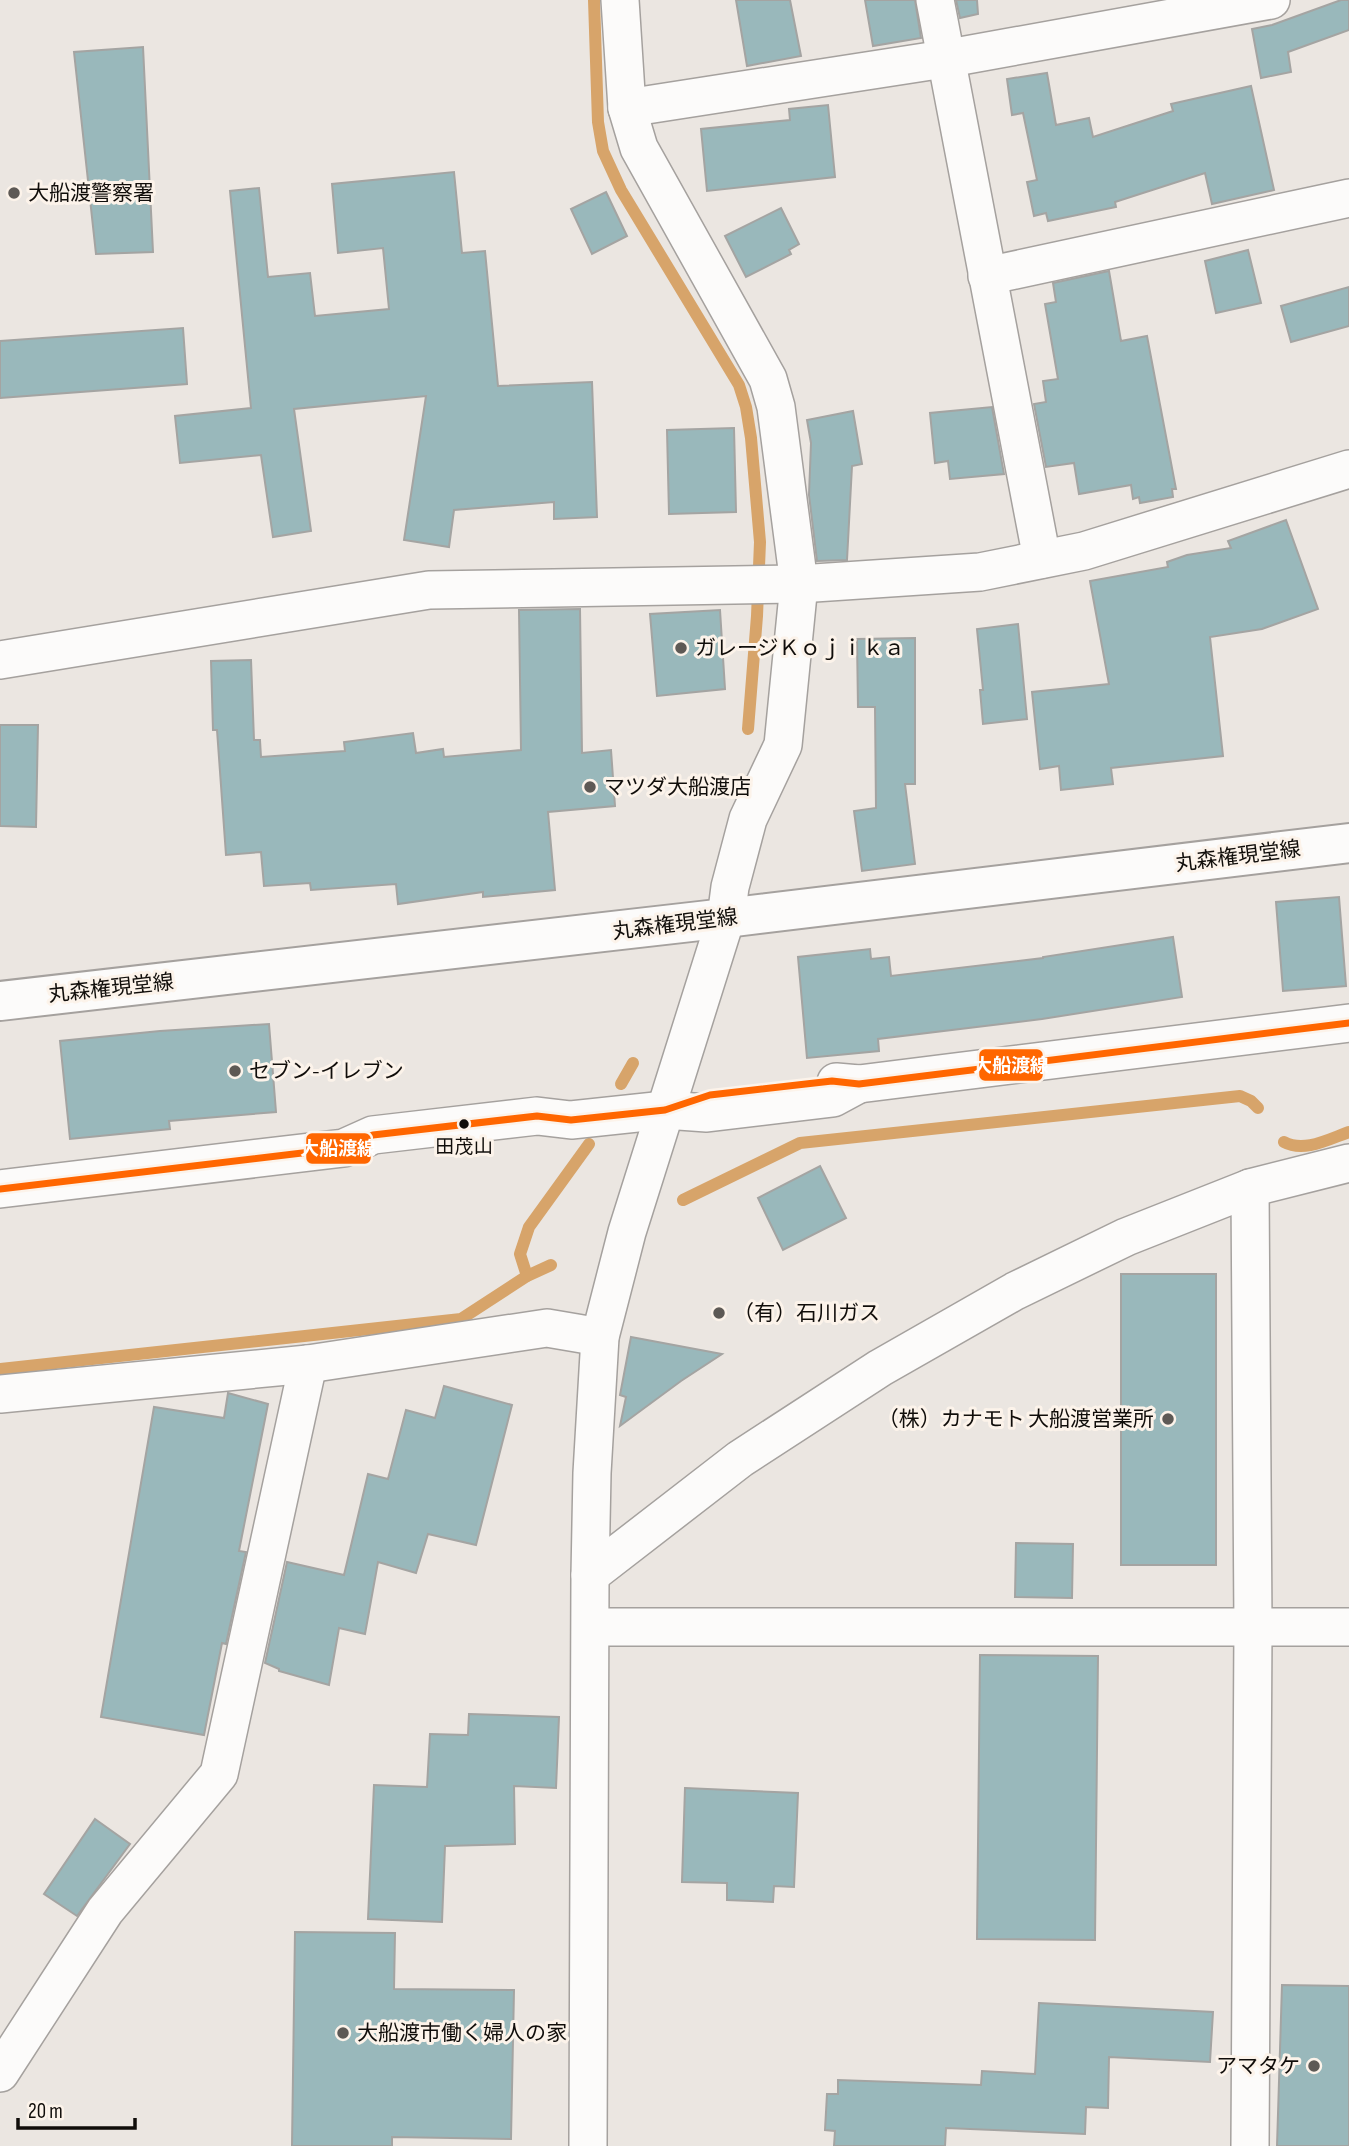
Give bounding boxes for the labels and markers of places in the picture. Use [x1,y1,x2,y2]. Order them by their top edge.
place label: 大船渡警察署 [28,181,154,206]
marker: 大船渡警察署 [6,185,22,201]
place label: ガレージＫｏｊｉｋａ [695,636,905,661]
marker: ガレージＫｏｊｉｋａ [673,640,689,656]
place label: マツダ大船渡店 [604,775,751,800]
marker: マツダ大船渡店 [582,779,598,795]
place label: セブン-イレブン [249,1059,404,1084]
marker: セブン-イレブン [227,1063,243,1079]
marker: 田茂山 [457,1117,471,1131]
place label: 田茂山 [435,1136,493,1159]
place label: （有）石川ガス [733,1301,880,1326]
marker: （有）石川ガス [711,1305,727,1321]
place label: （株）カナモト 大船渡営業所 [878,1407,1154,1432]
marker: （株）カナモト 大船渡営業所 [1160,1411,1176,1427]
place label: 大船渡市働く婦人の家 [357,2021,567,2046]
marker: 大船渡市働く婦人の家 [335,2025,351,2041]
place label: アマタケ [1216,2054,1300,2079]
marker: アマタケ [1306,2058,1322,2074]

